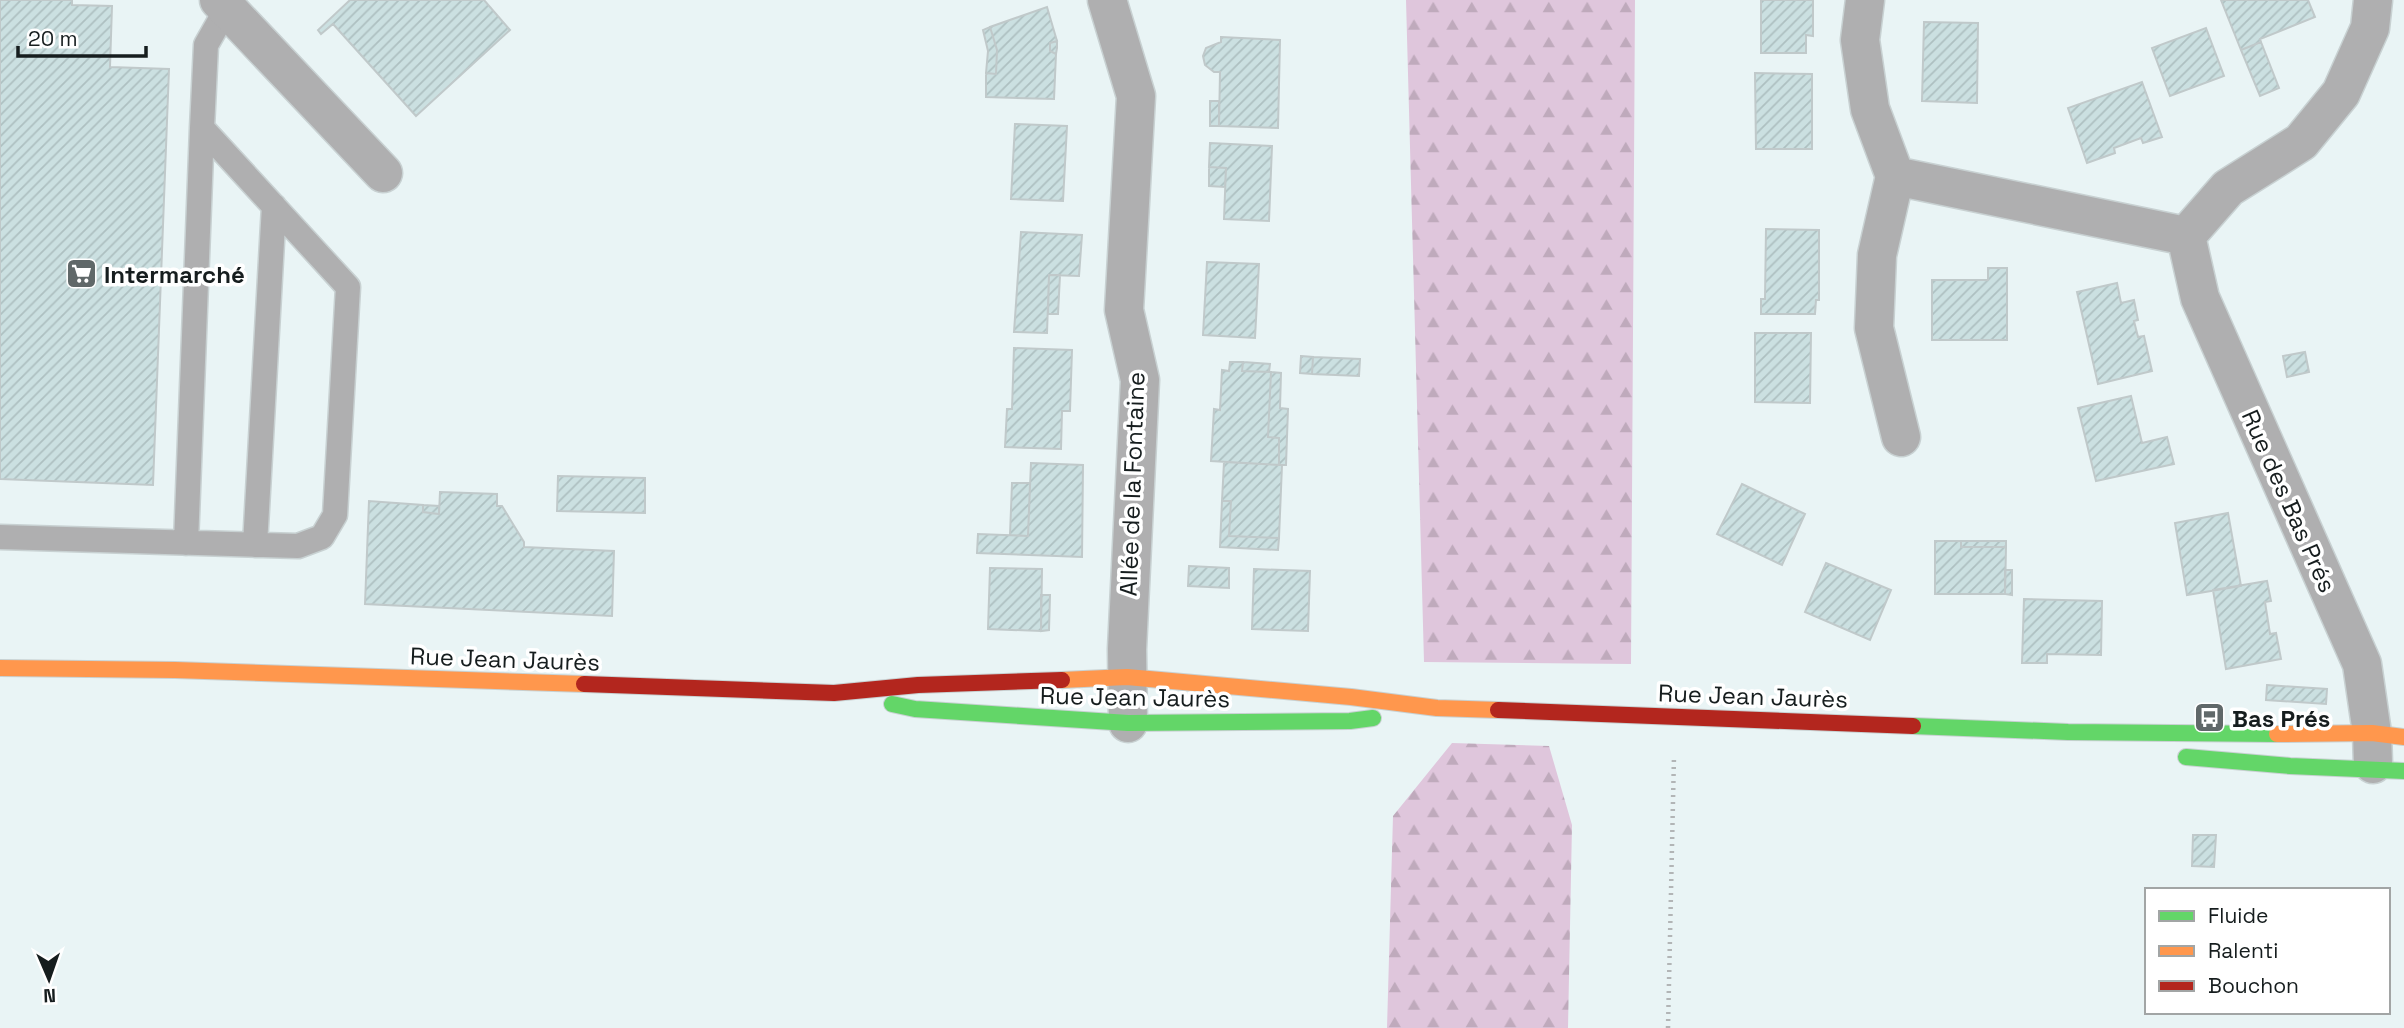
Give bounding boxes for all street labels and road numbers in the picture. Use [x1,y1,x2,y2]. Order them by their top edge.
street label: Allée de la Fontaine [1113,371,1151,597]
street label: Rue des Bas Prés [2235,405,2343,597]
street label: Rue Jean Jaurès [410,640,600,678]
street label: Rue Jean Jaurès [1658,677,1848,715]
street label: Rue Jean Jaurès [1040,680,1230,714]

